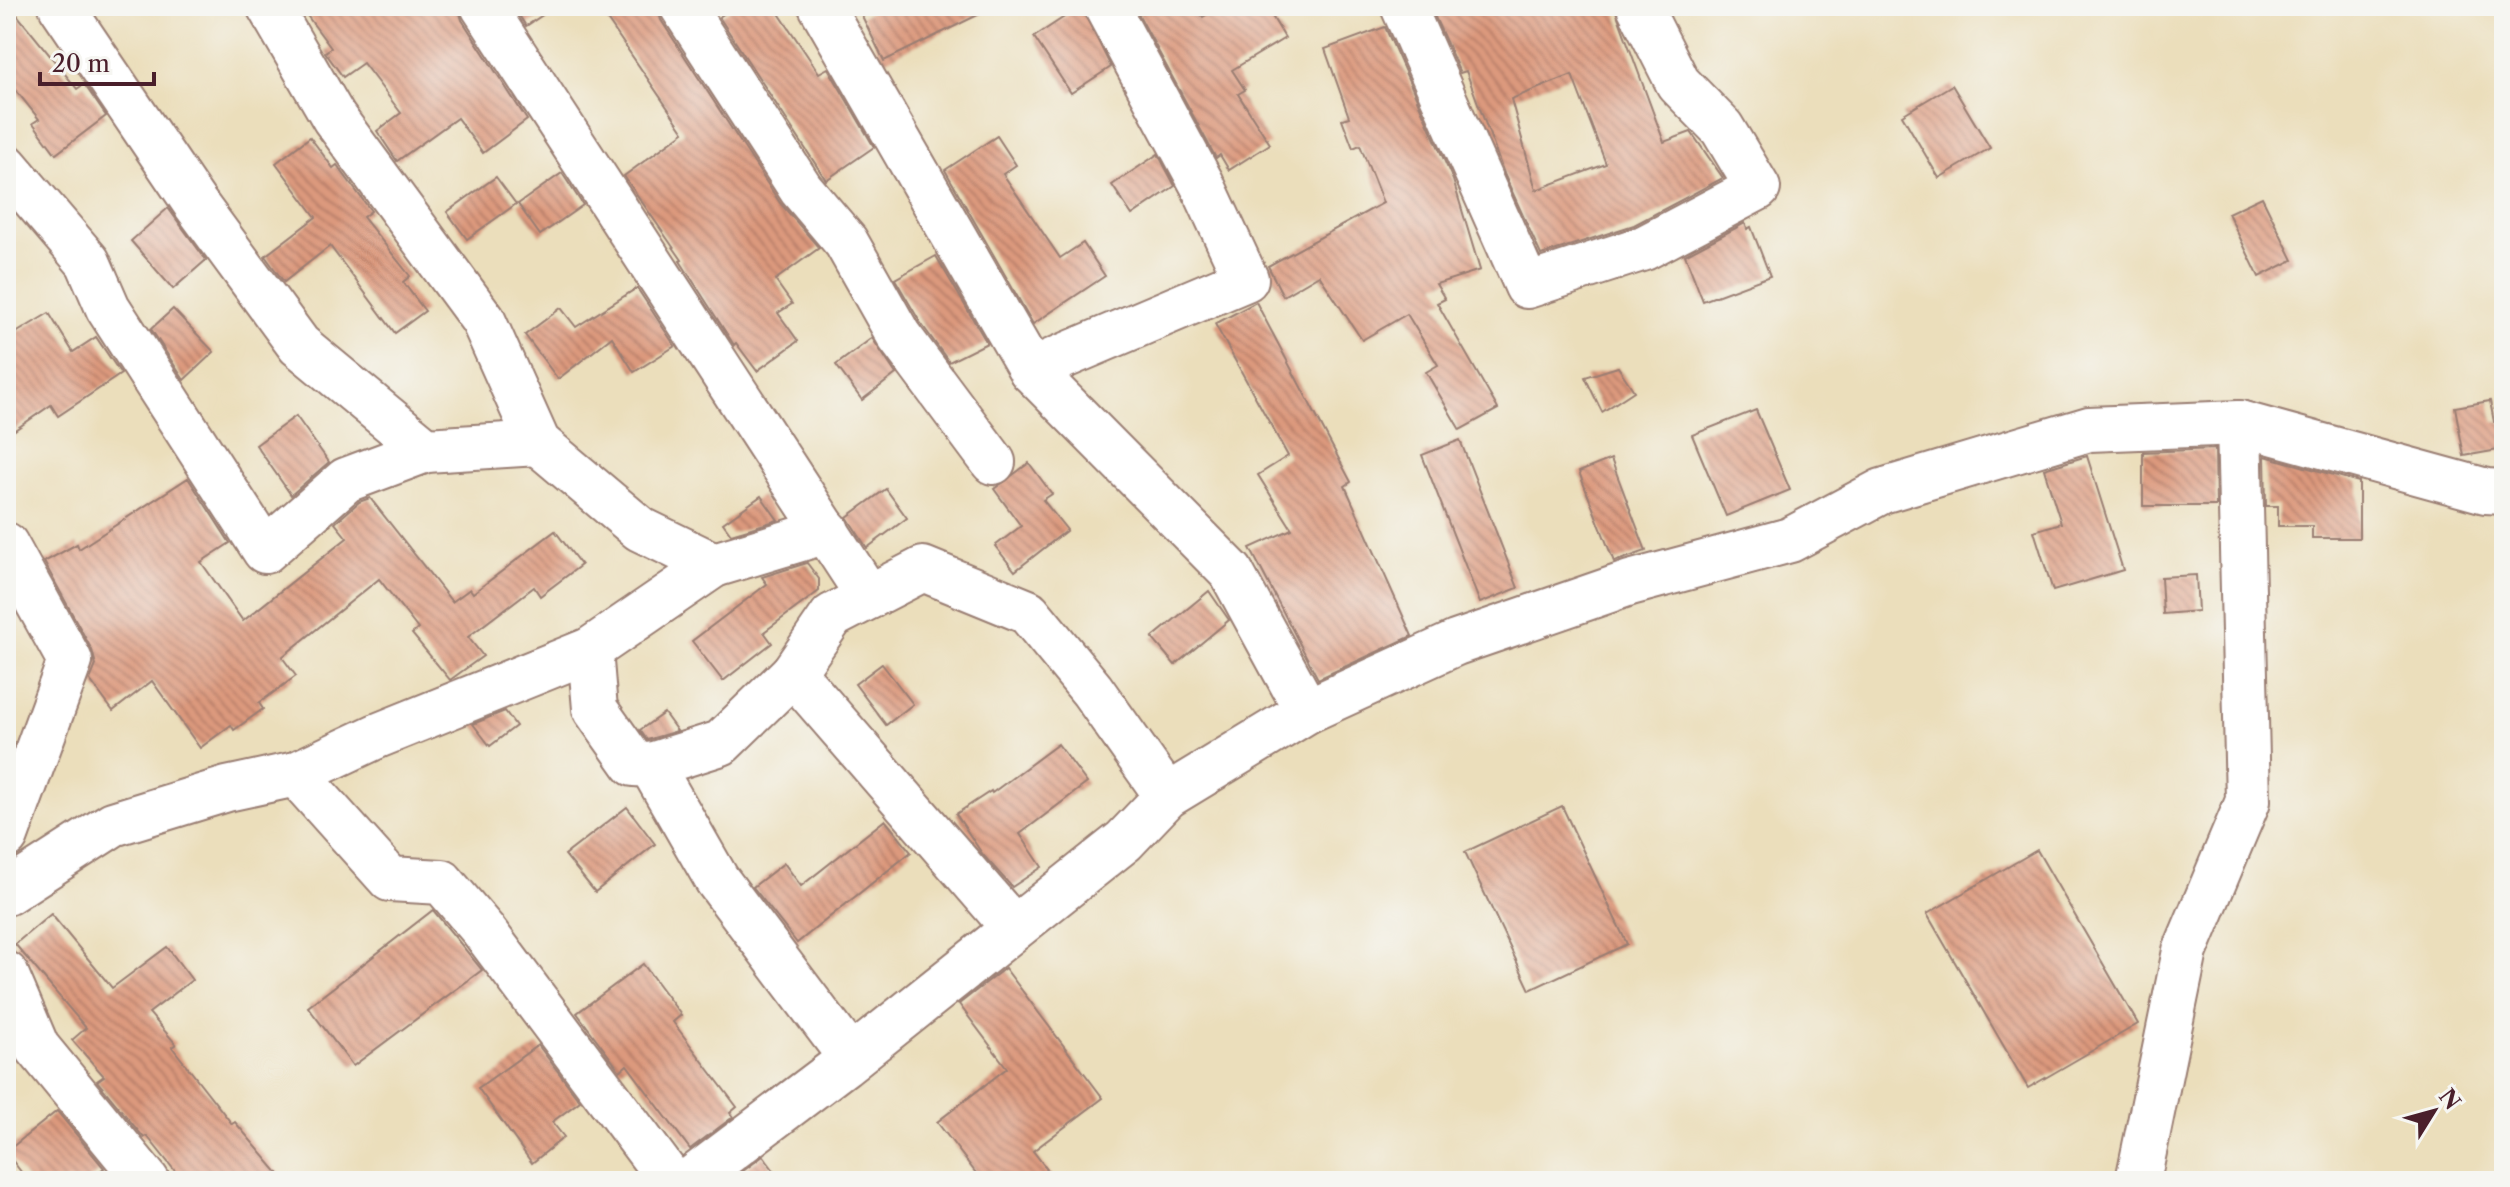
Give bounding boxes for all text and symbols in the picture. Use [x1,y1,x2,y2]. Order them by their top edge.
scale bar [40,36,154,86]
text: 20 m [52,49,110,78]
north arrow [2394,1071,2474,1151]
text: N [2433,1084,2466,1115]

